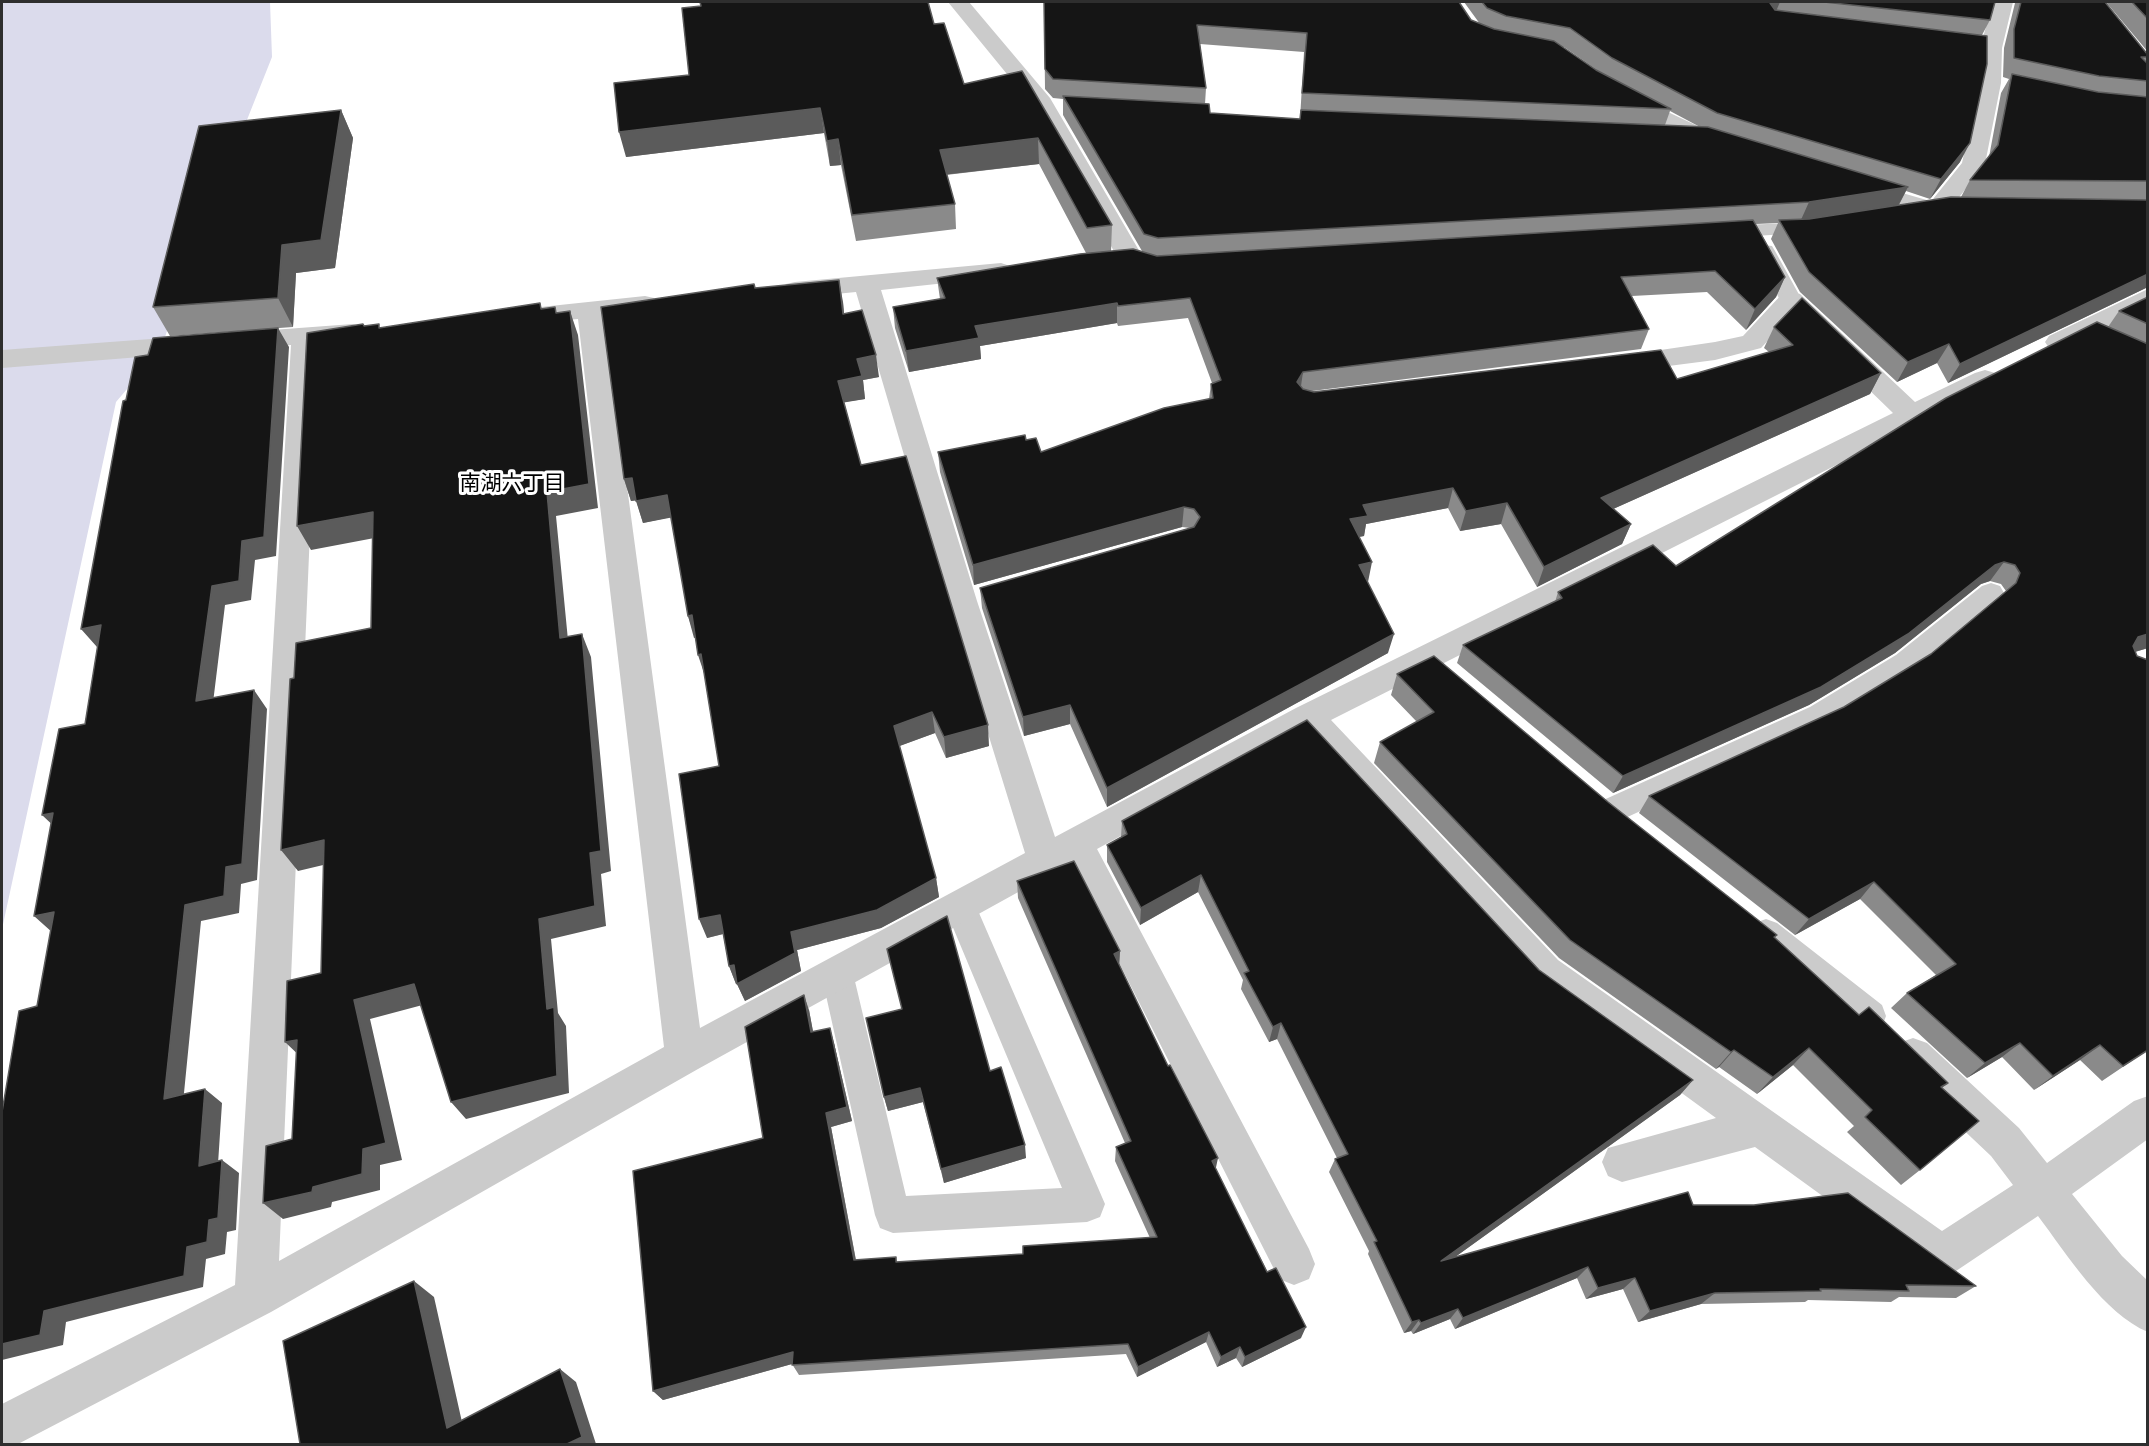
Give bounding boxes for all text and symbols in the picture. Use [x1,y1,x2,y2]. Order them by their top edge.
district label: 南湖六丁目 [460,471,564,497]

